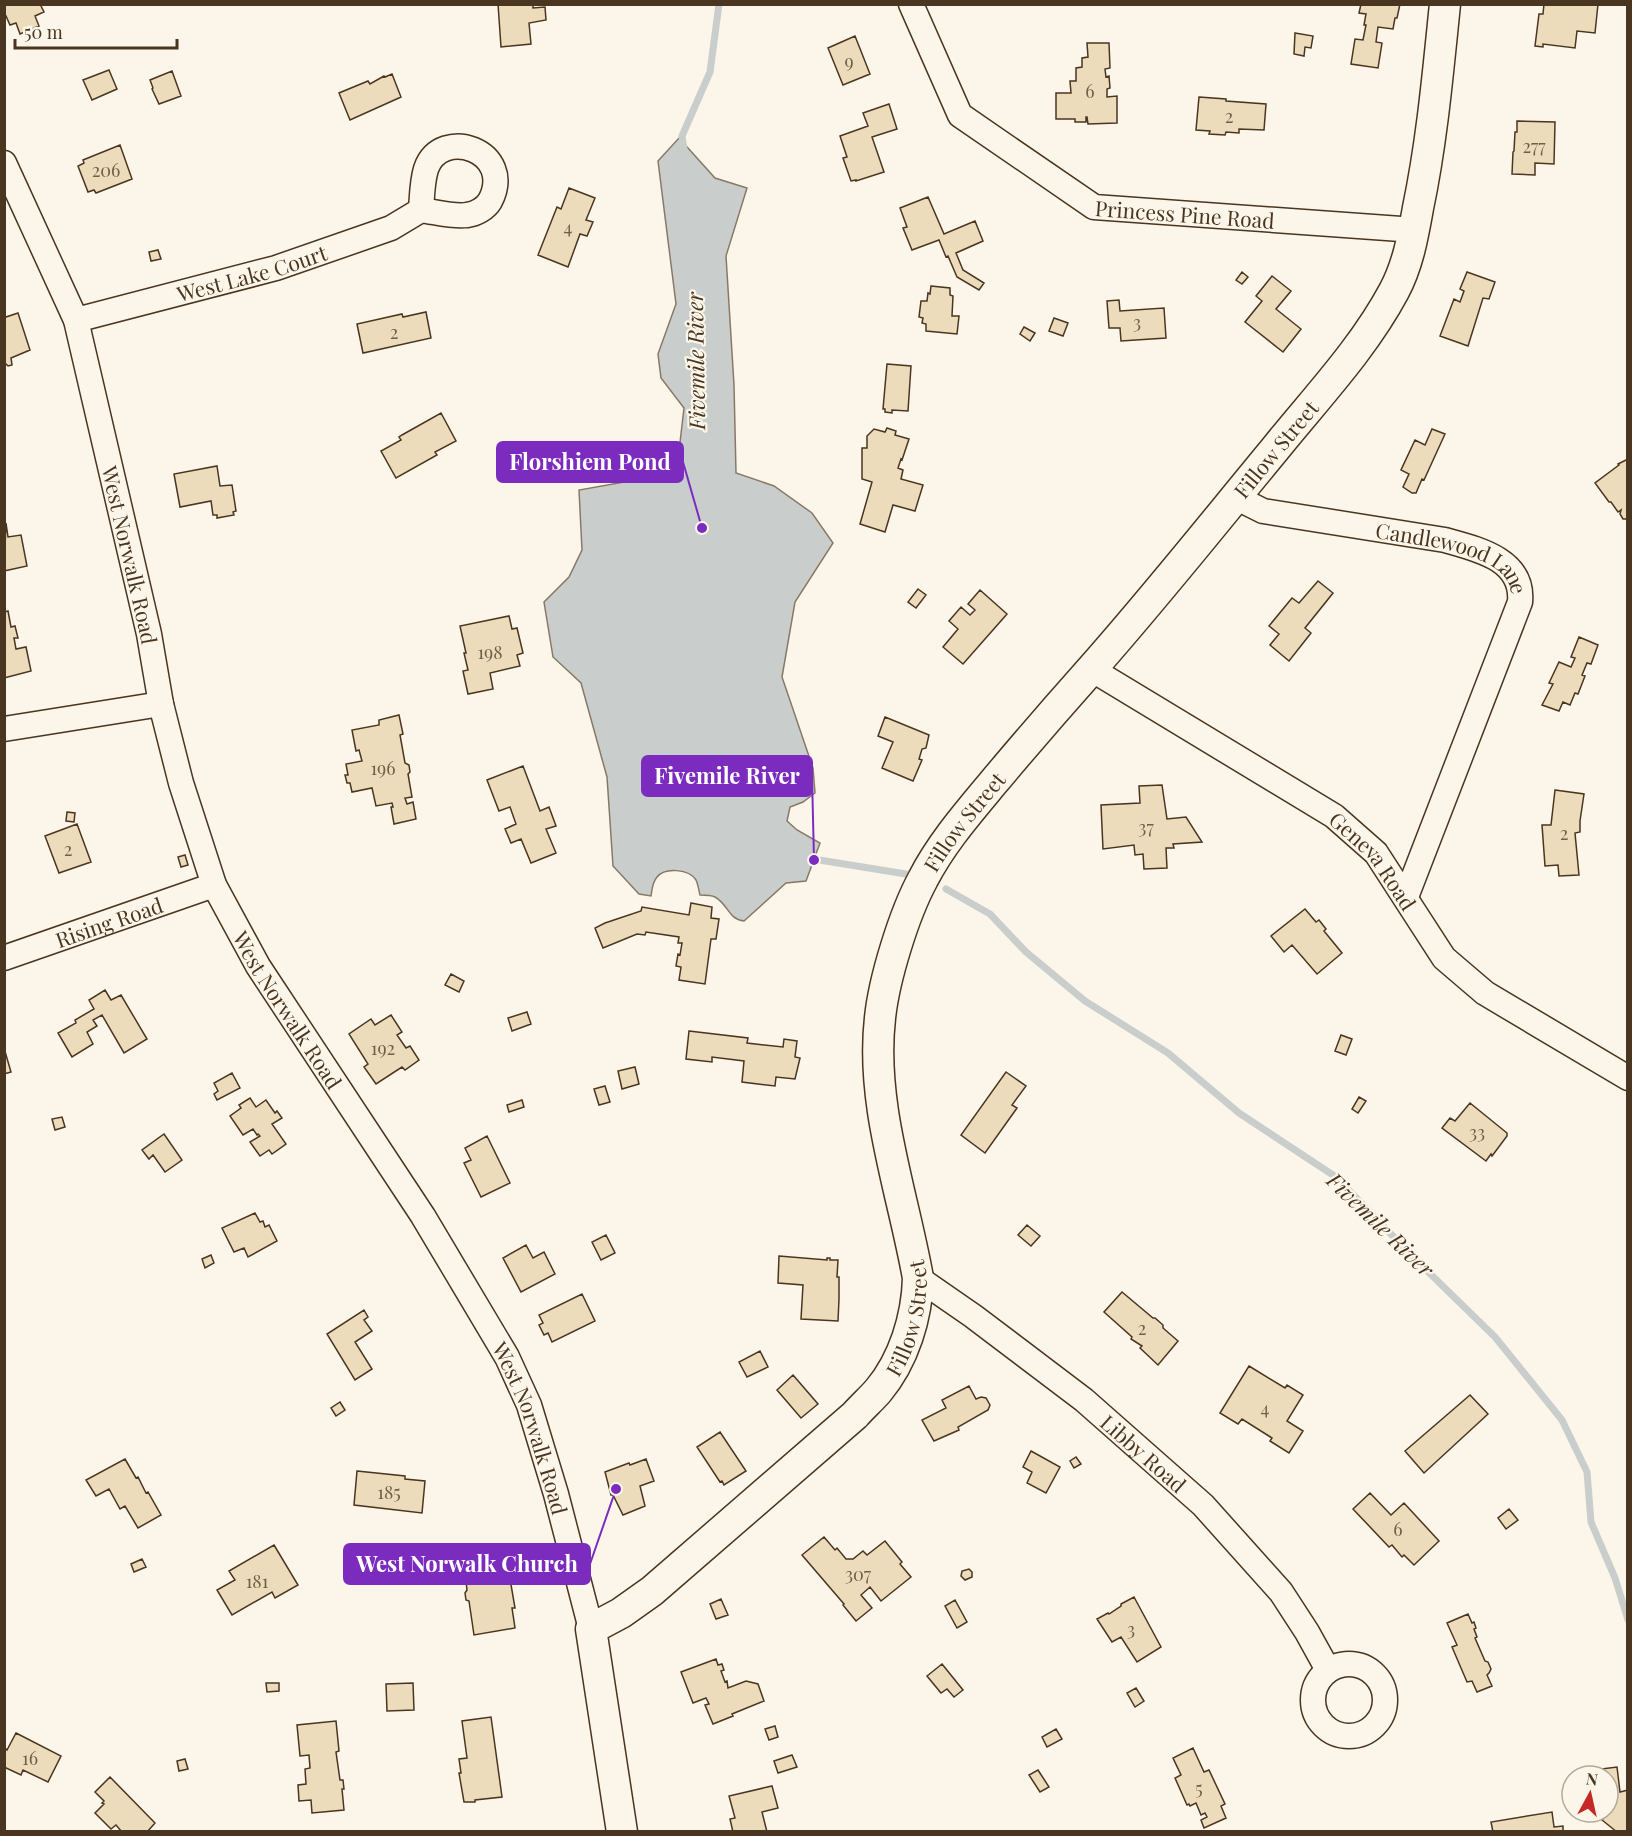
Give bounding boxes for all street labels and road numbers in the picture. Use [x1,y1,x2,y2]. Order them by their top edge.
street label: Princess Pine Road [1094,193,1276,234]
street label: West Lake Court [173,237,331,307]
street label: Fillow Street [1227,394,1324,503]
street label: West Norwalk Road [96,462,164,646]
street label: Candlewood Lane [1374,515,1534,596]
street label: Fillow Street [916,765,1011,876]
street label: Geneva Road [1324,805,1423,915]
street label: Rising Road [51,890,166,953]
street label: West Norwalk Road [227,925,349,1094]
street label: Fillow Street [878,1257,932,1381]
street label: West Norwalk Road [486,1335,575,1517]
street label: Libby Road [1095,1408,1193,1498]

